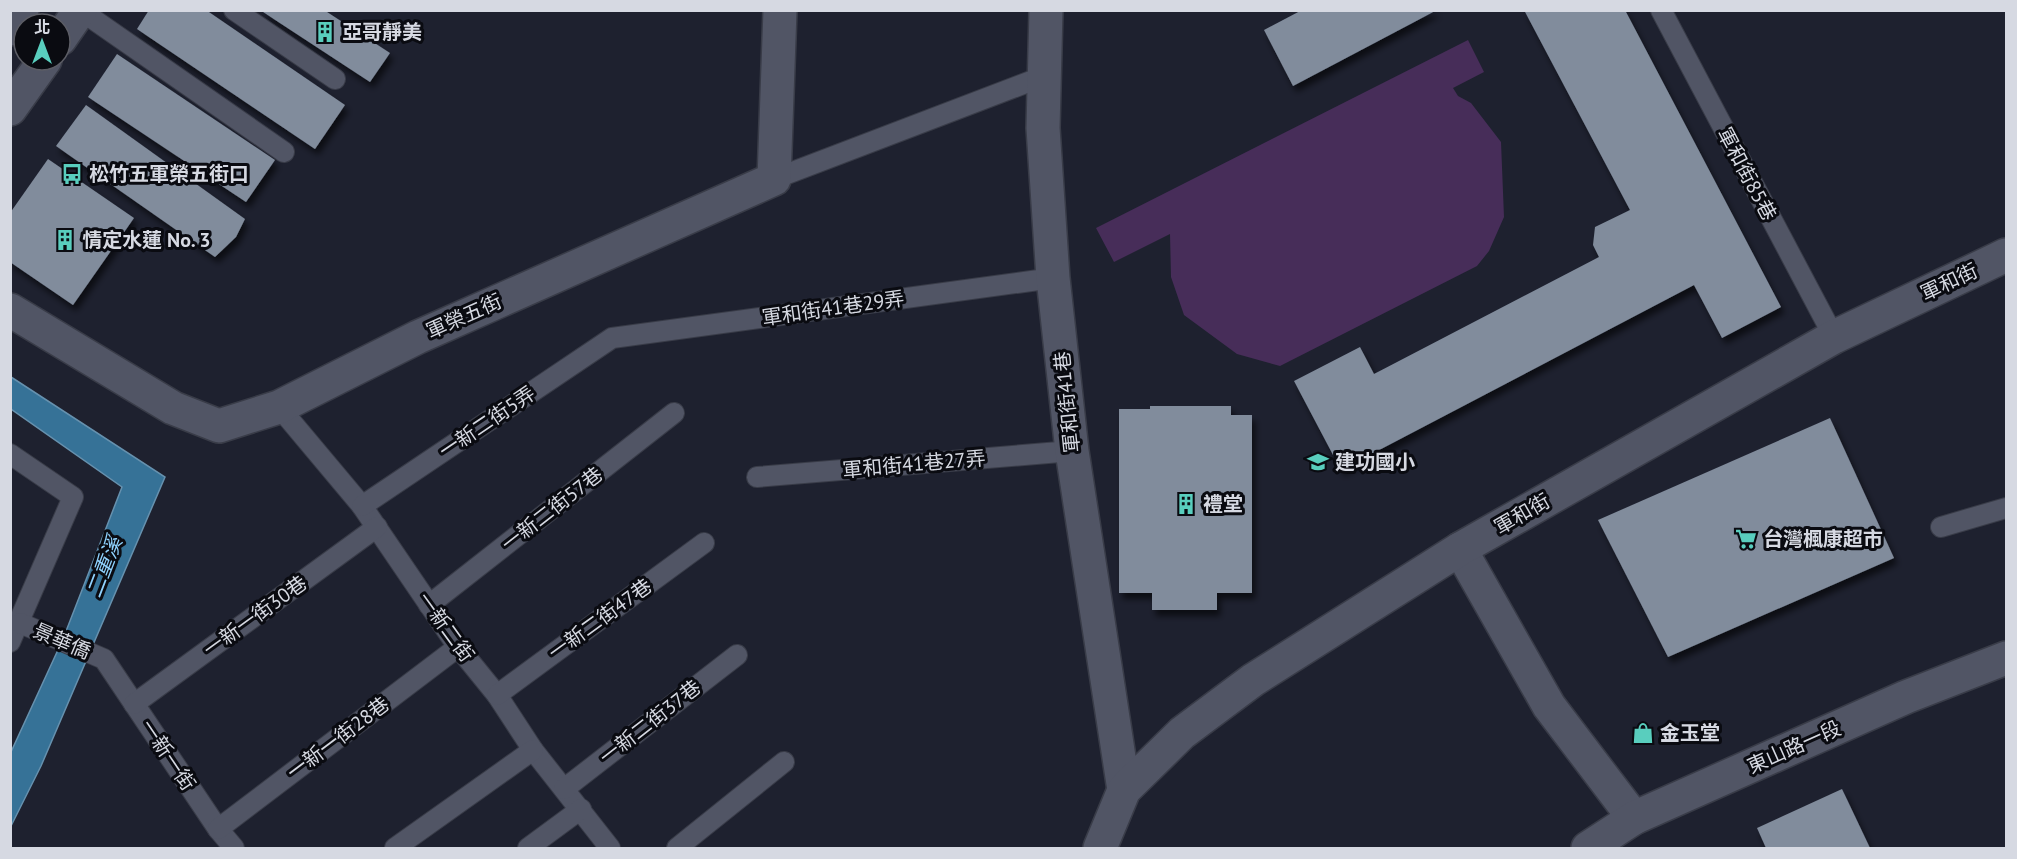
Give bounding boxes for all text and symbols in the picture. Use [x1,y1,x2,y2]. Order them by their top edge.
north arrow [12,12,72,72]
text: 北 [34,17,50,37]
place label: 亞哥靜美 [342,19,422,45]
building icon: 亞哥靜美 [313,20,337,44]
street label: 軍和街85巷 [1712,123,1782,225]
place label: 松竹五軍榮五街口 [89,161,249,187]
bus stop icon: 松竹五軍榮五街口 [60,162,84,186]
place label: 情定水蓮 No. 3 [82,227,211,253]
building icon: 情定水蓮 No. 3 [53,228,77,252]
street label: 軍和街 [1916,258,1982,306]
street label: 軍和街41巷29弄 [760,285,906,331]
street label: 軍榮五街 [422,288,506,344]
street label: 軍和街41巷 [1049,350,1085,454]
street label: 一新二街5弄 [434,380,540,464]
street label: 軍和街41巷27弄 [841,445,987,483]
place label: 建功國小 [1335,449,1415,475]
school or university icon: 建功國小 [1306,450,1330,474]
street label: 一新二街57巷 [496,461,608,557]
street label: 軍和街 [1490,488,1554,540]
place label: 禮堂 [1203,491,1243,517]
building icon: 禮堂 [1174,492,1198,516]
place label: 台灣楓康超市 [1763,526,1883,552]
supermarket icon: 台灣楓康超市 [1734,527,1758,551]
water label: 二重溪 [80,530,129,601]
street label: 一新一街30巷 [198,570,312,662]
street label: 一新二街47巷 [543,573,657,665]
street label: 一新二街 [412,587,480,667]
street label: 景華僑 [29,617,95,665]
street label: 一新二街37巷 [594,674,706,770]
street label: 一新一街28巷 [282,691,394,785]
street label: 一新一街 [135,715,201,795]
street label: 東山路一段 [1743,715,1845,779]
place label: 金玉堂 [1660,720,1720,746]
shop icon: 金玉堂 [1631,721,1655,745]

